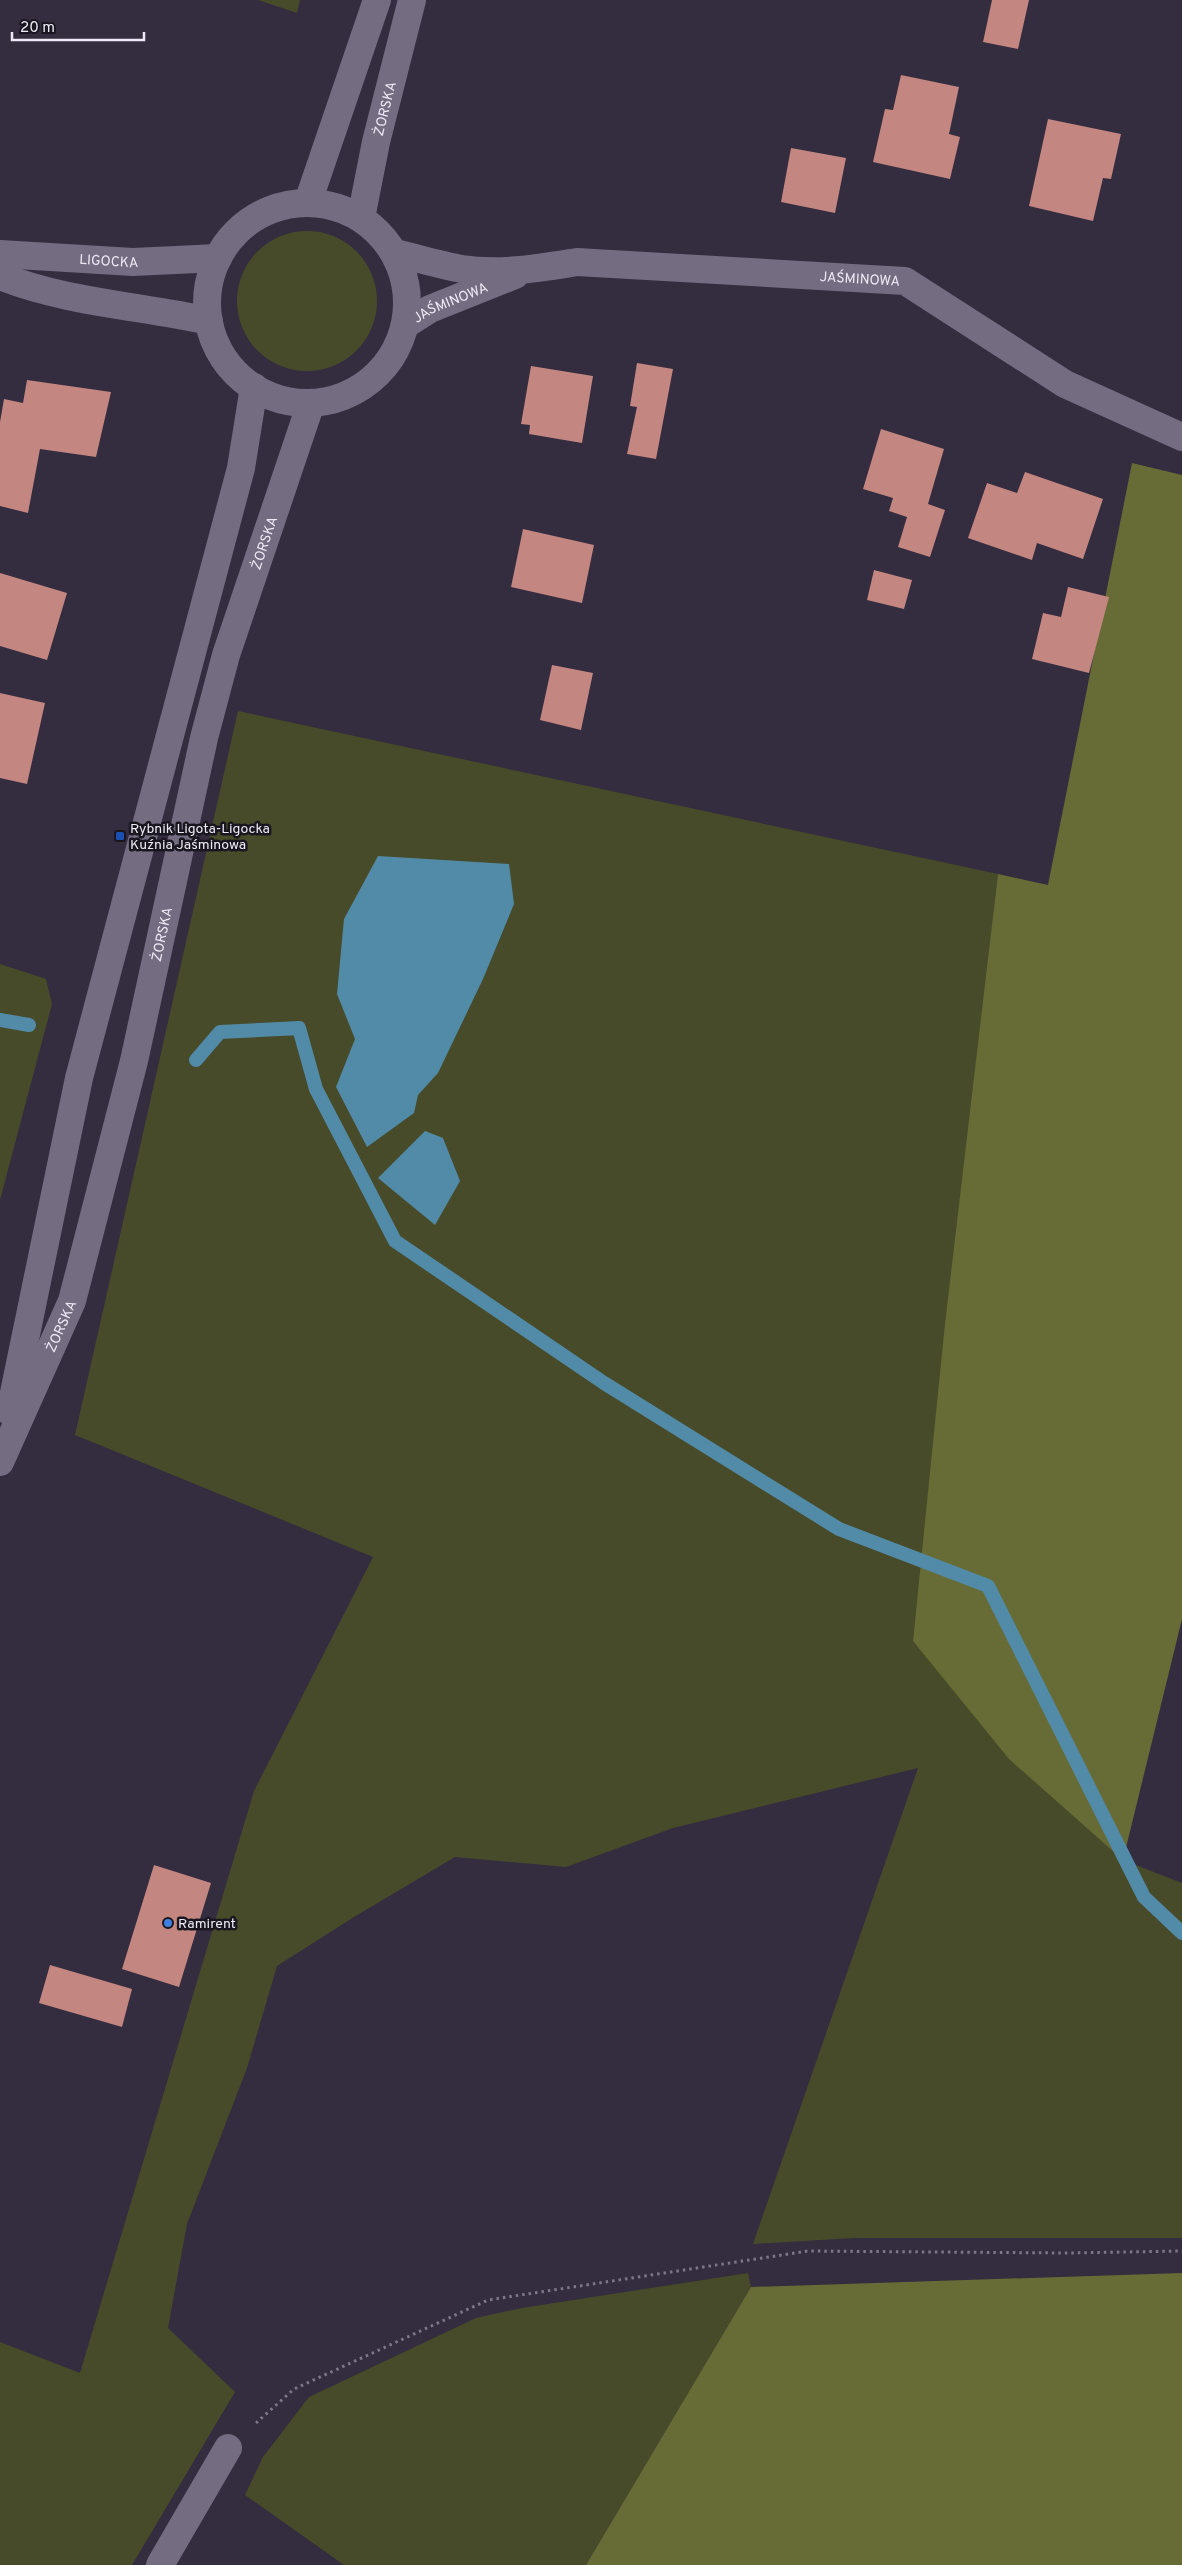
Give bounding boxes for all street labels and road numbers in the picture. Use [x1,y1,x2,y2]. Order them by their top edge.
street label: ŻORSKA [370,80,401,138]
street label: LIGOCKA [79,252,139,272]
street label: JAŚMINOWA [819,269,900,291]
street label: JAŚMINOWA [410,280,491,328]
street label: ŻORSKA [247,514,282,572]
street label: ŻORSKA [148,906,177,963]
street label: ŻORSKA [42,1298,81,1355]

